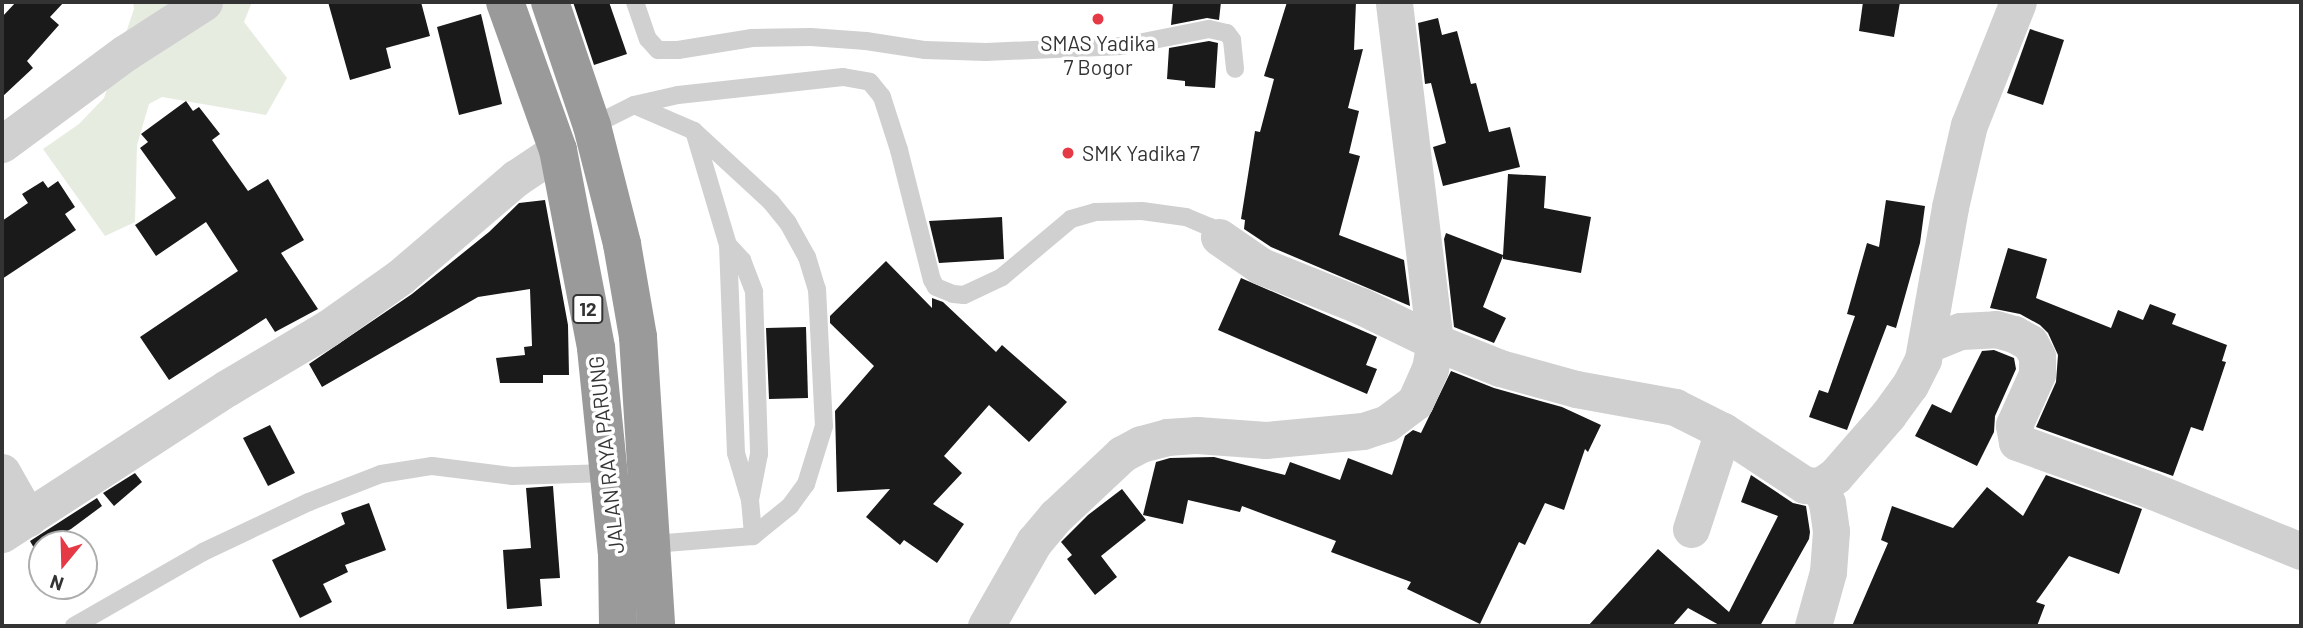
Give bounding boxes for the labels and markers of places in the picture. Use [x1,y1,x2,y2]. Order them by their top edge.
marker: SMAS Yadika 7 Bogor [1090,11,1106,27]
place label: SMAS Yadika 7 Bogor [1040,30,1156,80]
place label: SMK Yadika 7 [1082,140,1200,166]
marker: SMK Yadika 7 [1060,145,1076,161]

